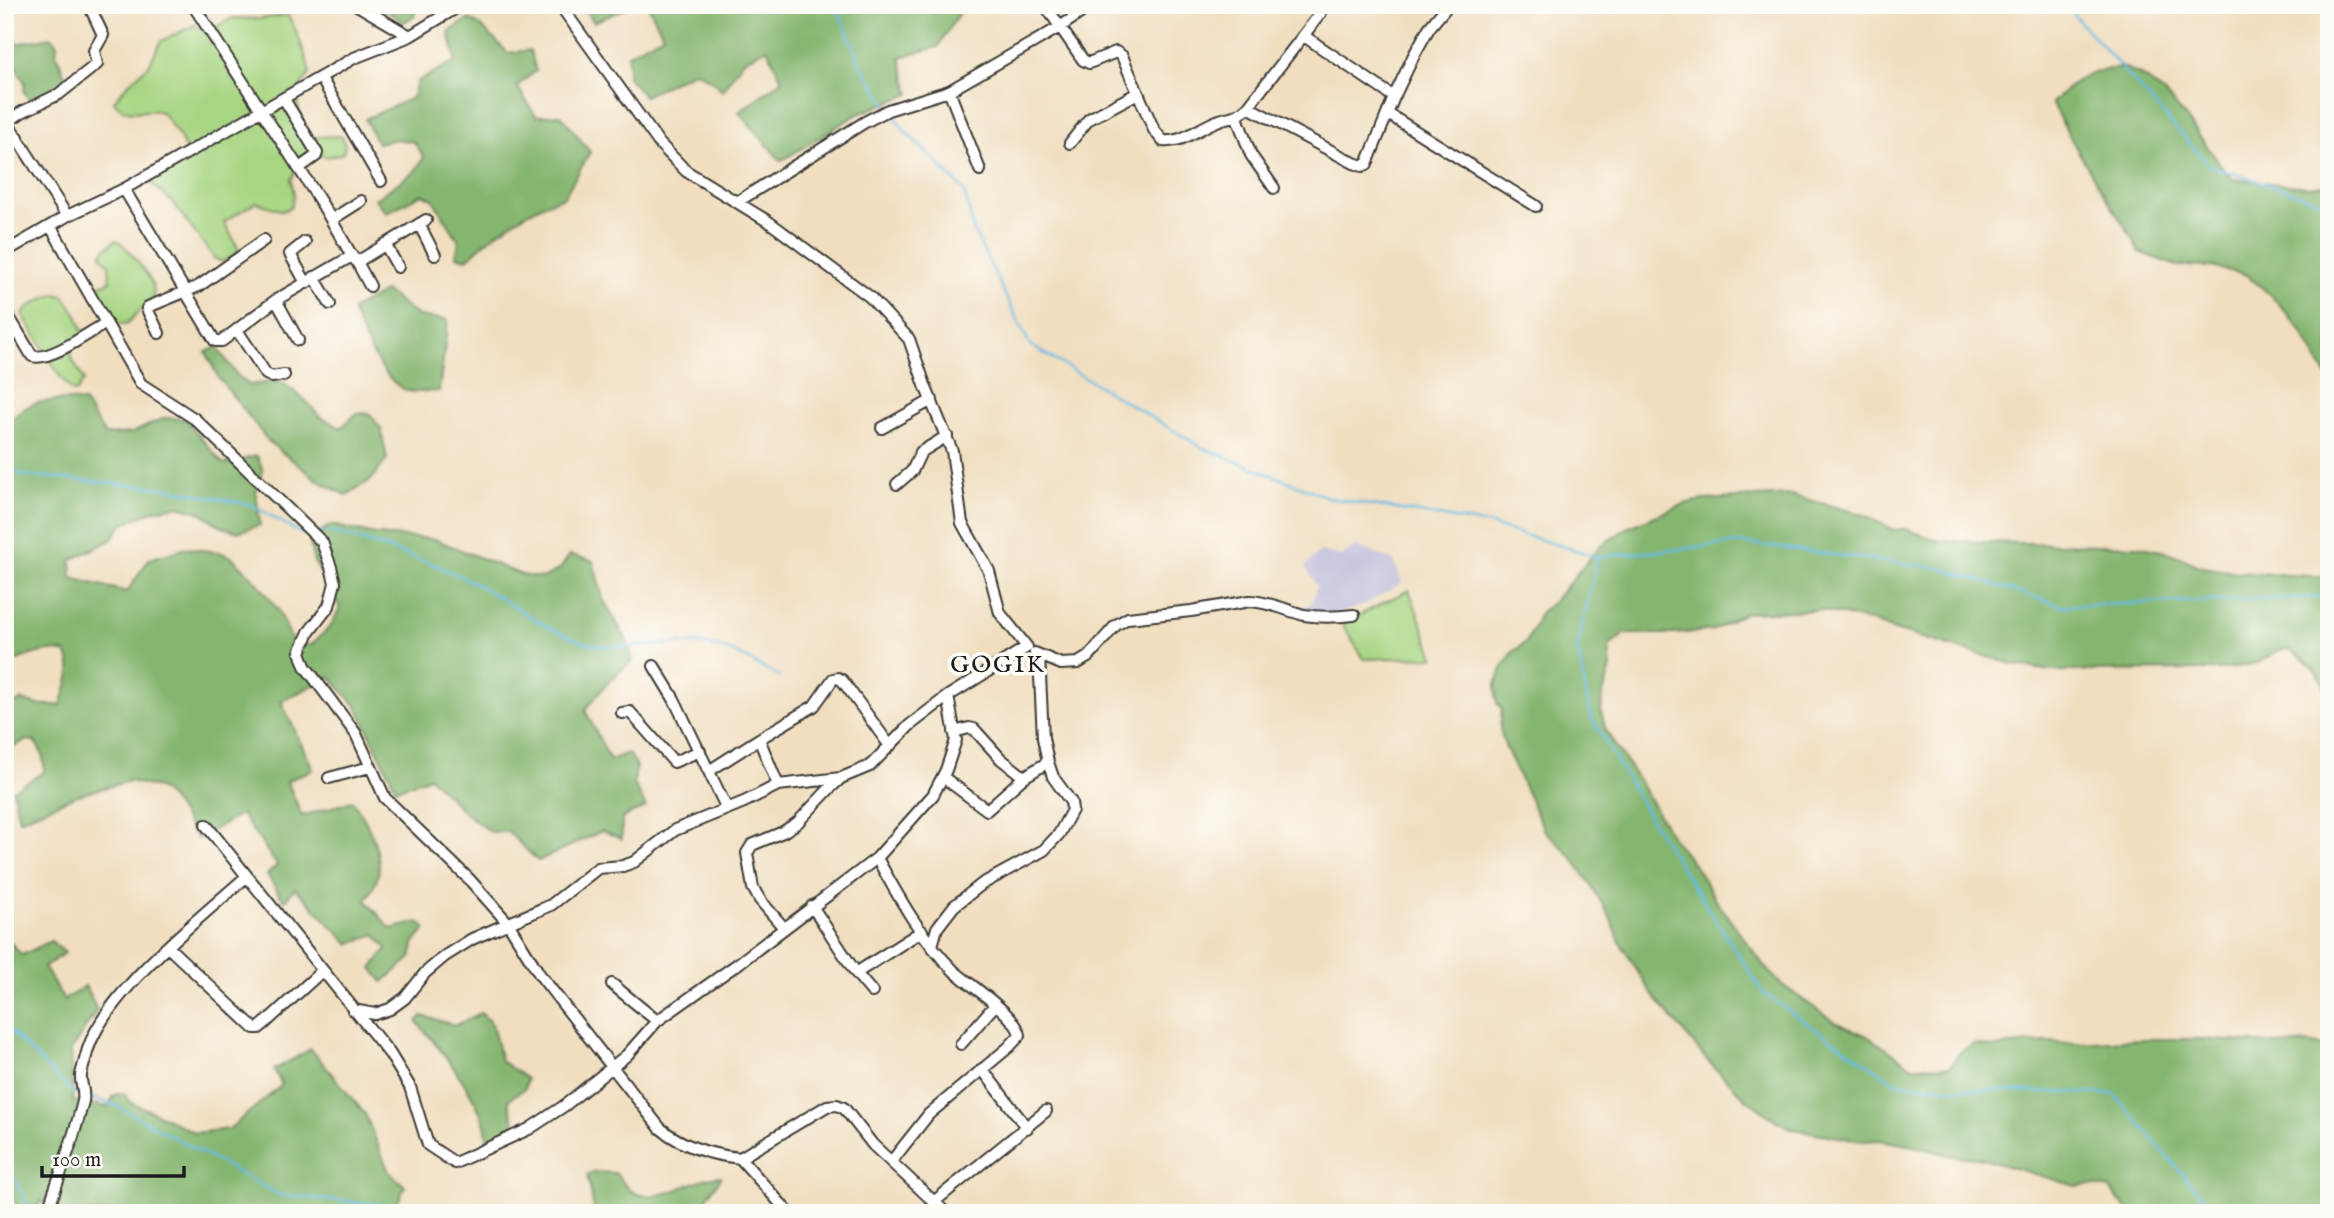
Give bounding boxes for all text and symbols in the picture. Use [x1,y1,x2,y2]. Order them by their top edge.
district label: GOGIK [950,650,1046,681]
scale bar [42,1134,184,1178]
text: 100 m [52,1147,101,1174]

